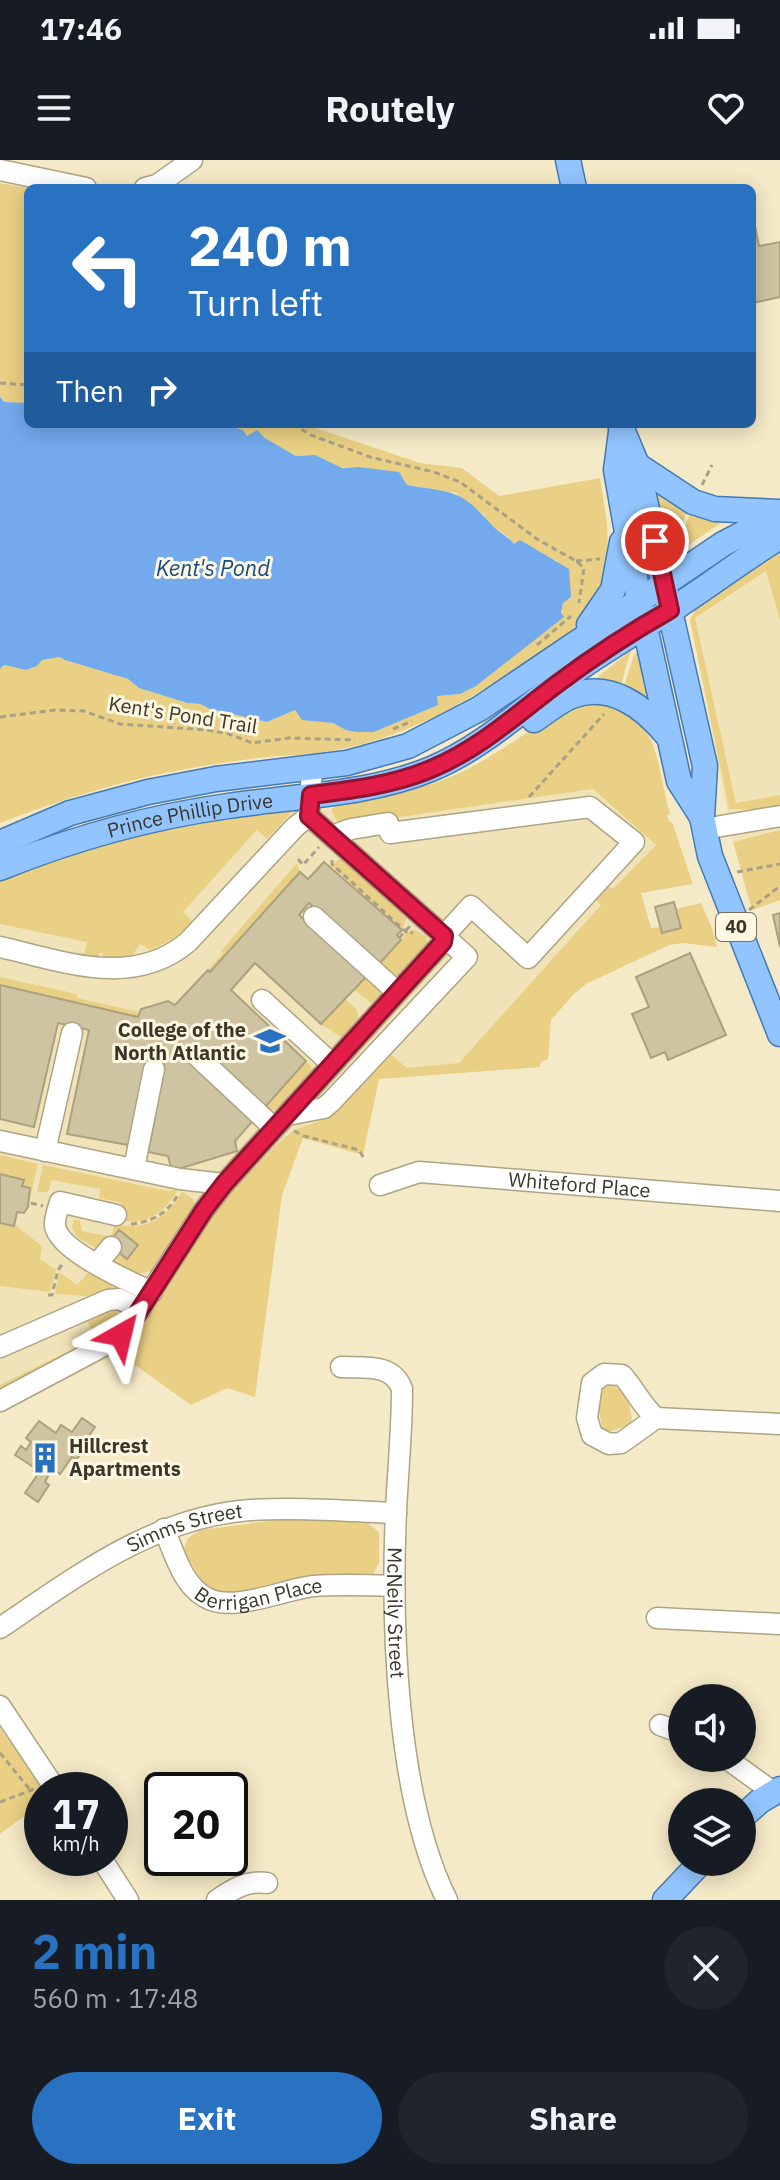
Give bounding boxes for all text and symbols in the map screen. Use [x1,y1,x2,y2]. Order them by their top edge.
text: 17:46 [40,9,122,48]
text: Routely [325,85,455,132]
icon: menu [32,86,76,130]
icon: heart [704,86,748,130]
text: 240 m [188,209,352,281]
icon: left [56,216,160,320]
text: Turn left [188,279,323,326]
icon: right [140,368,184,412]
text: Then [56,371,124,410]
pin [621,507,689,575]
icon: arrive [633,519,677,563]
water label: Kent's Pond [156,553,270,582]
street label: Kent's Pond Trail [107,689,259,740]
street label: Prince Phillip Drive [104,786,274,844]
road number: 40 [716,913,756,941]
place label: College of the North Atlantic [114,1016,246,1066]
school or university icon: College of the North Atlantic [253,1024,287,1058]
street label: Whiteford Place [507,1165,652,1204]
position arrow [79,1293,163,1377]
place label: Hillcrest Apartments [69,1432,181,1482]
building icon: Hillcrest Apartments [28,1441,62,1475]
street label: Simms Street [122,1497,244,1558]
street label: McNeily Street [381,1547,412,1679]
street label: Berrigan Place [189,1571,323,1616]
map controls [668,1684,756,1876]
button: sound [668,1684,756,1772]
speed limit sign: 20 [144,1772,248,1876]
text: 17 [52,1788,100,1840]
button: layers [668,1788,756,1876]
text: km/h [52,1830,100,1857]
text: 2 min [32,1920,157,1982]
button: close [664,1926,748,2010]
text: 560 m · 17:48 [32,1981,198,2015]
button: Exit [32,2072,382,2164]
button: Share [398,2072,748,2164]

